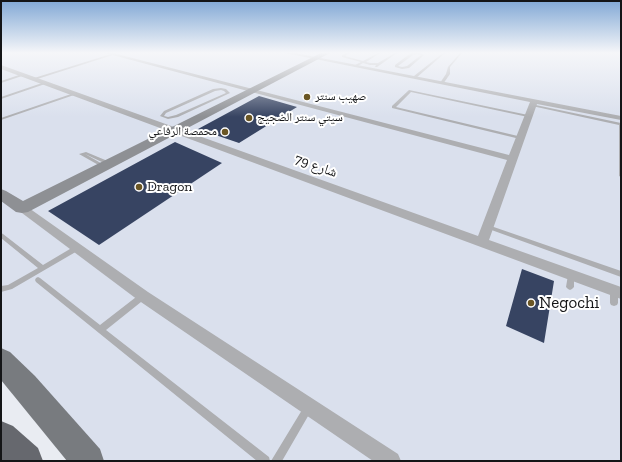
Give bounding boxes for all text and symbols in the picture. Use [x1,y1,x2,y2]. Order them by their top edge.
place label: صهيب سنتر [315,90,366,104]
marker: صهيب سنتر [302,92,312,102]
place label: سيتي سنتر الضجيج [257,111,343,125]
marker: سيتي سنتر الضجيج [244,113,254,123]
place label: محمصة الرفاعي [148,125,217,139]
marker: محمصة الرفاعي [220,127,230,137]
street label: شارع 79 [293,151,339,181]
place label: Dragon [147,179,192,195]
marker: Dragon [134,182,144,192]
place label: Negochi [539,293,599,313]
marker: Negochi [526,298,536,308]

